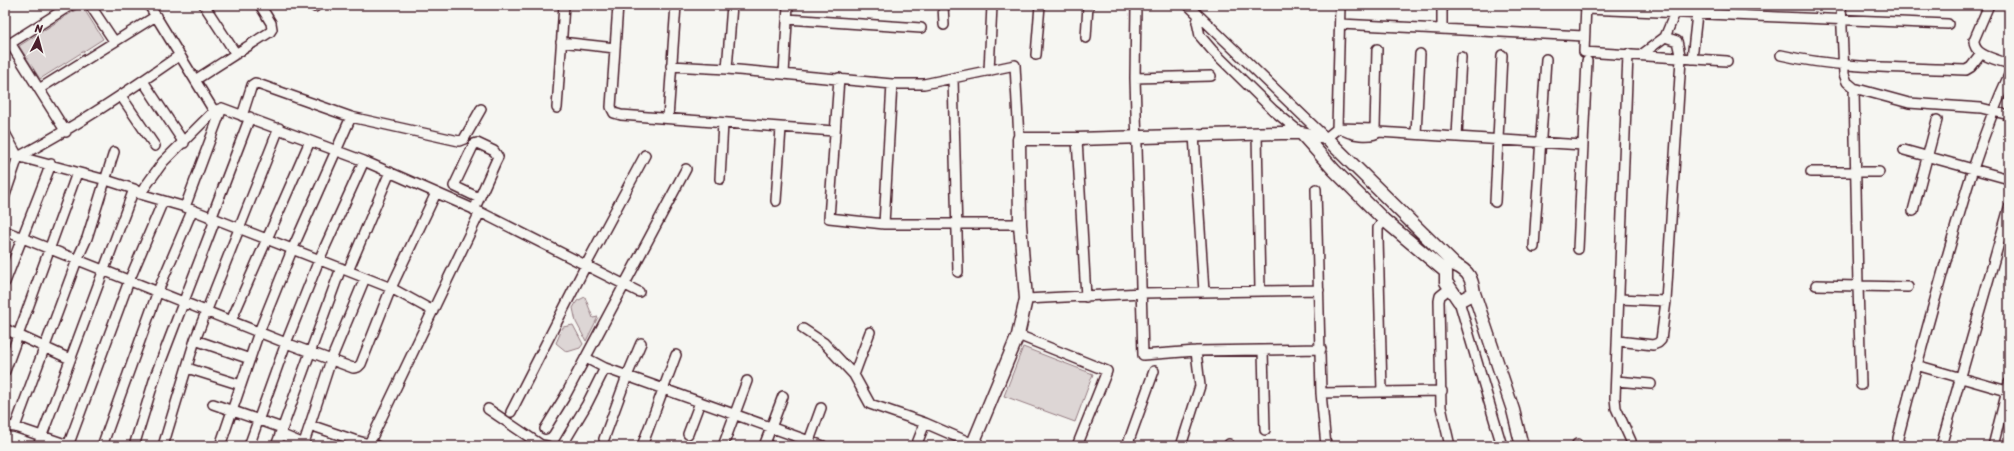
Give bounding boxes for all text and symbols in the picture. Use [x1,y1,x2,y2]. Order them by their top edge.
north arrow [18,18,58,58]
text: N [33,19,44,38]

